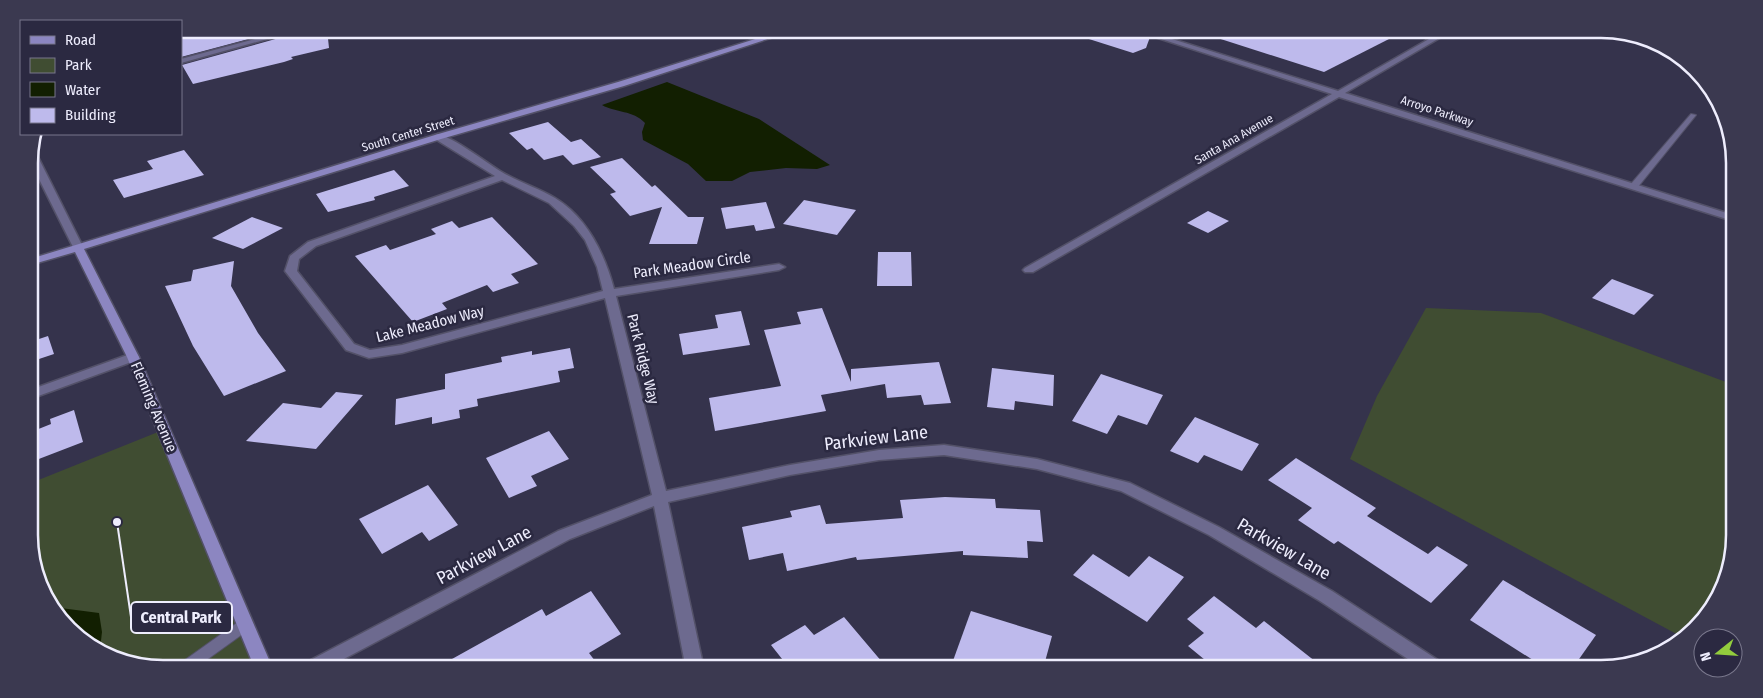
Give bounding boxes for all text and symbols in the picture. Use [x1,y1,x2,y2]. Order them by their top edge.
legend [20,20,182,135]
text: Road [65,31,96,49]
text: Park [65,56,92,74]
text: Water [65,81,101,99]
street label: Arroyo Parkway [1399,93,1475,129]
text: Building [65,106,116,124]
street label: Santa Ana Avenue [1192,111,1276,167]
street label: South Center Street [360,113,456,155]
street label: Park Meadow Circle [632,248,752,282]
street label: Lake Meadow Way [374,302,486,346]
street label: Park Ridge Way [623,312,663,406]
street label: Fleming Avenue [127,359,181,455]
street label: Parkview Lane [823,421,929,455]
street label: Parkview Lane [1233,513,1335,585]
street label: Parkview Lane [433,521,535,589]
callout: Central Park [131,602,232,633]
text: Central Park [141,608,222,627]
north arrow [1693,628,1743,678]
text: N [1697,650,1715,663]

